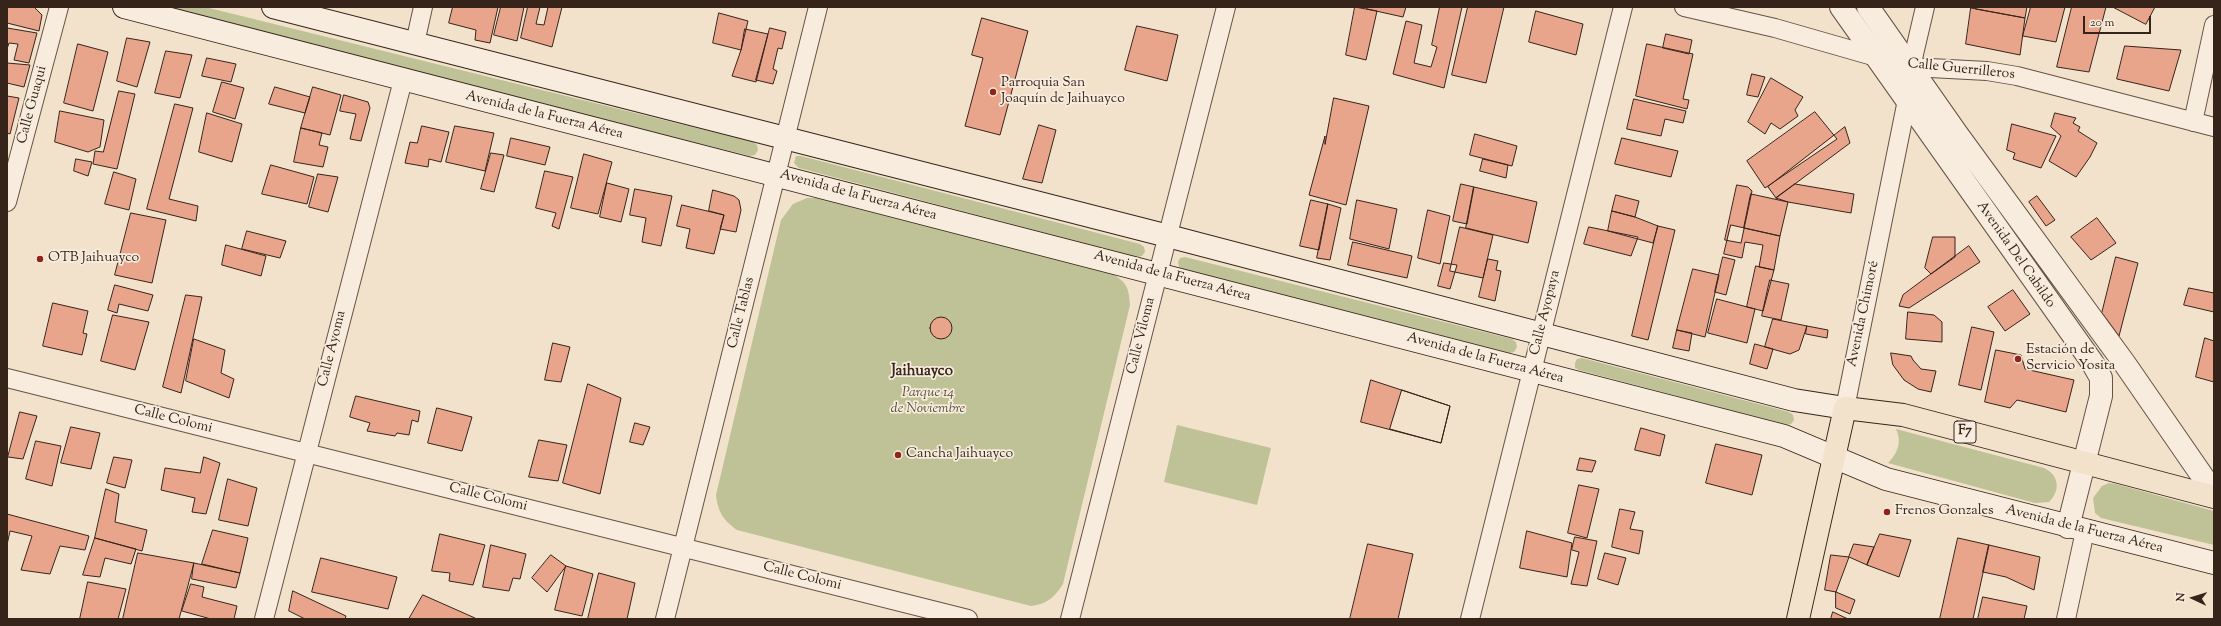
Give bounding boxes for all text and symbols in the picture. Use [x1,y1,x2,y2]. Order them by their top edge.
scale bar [2085,8,2153,34]
text: 20 m [2090,14,2114,32]
street label: Calle Guerrilleros [1906,56,2016,84]
street label: Calle Guaqui [15,64,51,146]
place label: Parroquia San Joaquín de Jaihuayco [1001,76,1125,108]
marker: Parroquia San Joaquín de Jaihuayco [988,87,998,97]
street label: Avenida de la Fuerza Aérea [463,88,625,144]
street label: Avenida de la Fuerza Aérea [778,167,938,225]
street label: Avenida Del Cabildo [1972,198,2058,312]
street label: Avenida de la Fuerza Aérea [1092,248,1252,306]
place label: OTB Jaihuayco [48,251,139,267]
marker: OTB Jaihuayco [35,254,45,264]
street label: Avenida Chimoré [1845,259,1883,369]
street label: Calle Ayopaya [1527,269,1565,357]
street label: Calle Tablas [725,276,759,350]
street label: Calle Viloma [1124,296,1160,376]
street label: Calle Ayoma [315,309,351,389]
street label: Avenida de la Fuerza Aérea [1405,330,1565,388]
place label: Estación de Servicio Yosita [2026,343,2115,376]
marker: Estación de Servicio Yosita [2013,354,2023,364]
district label: Jaihuayco [891,363,953,381]
park label: Parque 14 de Noviembre [891,386,965,418]
street label: Calle Colomi [132,402,214,438]
road number: F7 [1954,421,1976,443]
place label: Cancha Jaihuayco [906,447,1013,463]
marker: Cancha Jaihuayco [893,450,903,460]
street label: Calle Colomi [447,480,529,516]
street label: Avenida de la Fuerza Aérea [2003,502,2165,558]
place label: Frenos Gonzales [1895,504,1994,520]
marker: Frenos Gonzales [1882,507,1892,517]
street label: Calle Colomi [761,559,843,595]
north arrow [2173,578,2213,618]
text: N [2173,592,2189,602]

